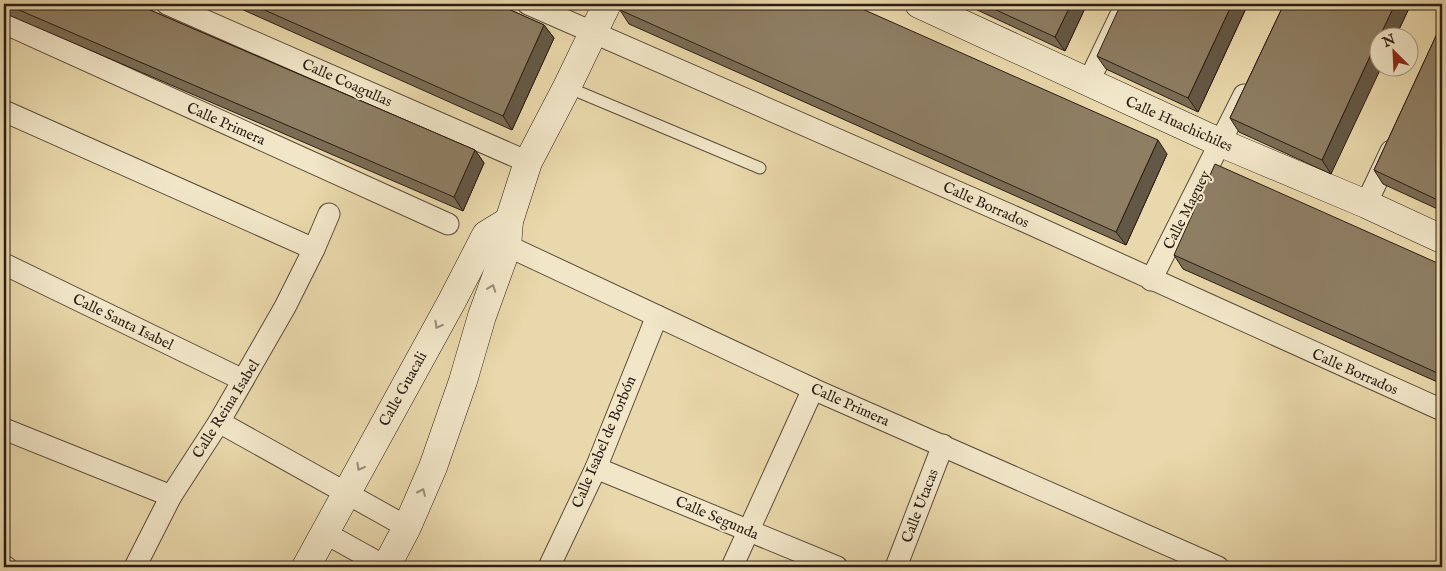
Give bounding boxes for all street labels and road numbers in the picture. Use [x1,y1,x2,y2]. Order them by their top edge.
street label: Calle Coagullas [299,55,395,111]
street label: Calle Huachichiles [1122,92,1236,156]
street label: Calle Primera [184,98,269,150]
street label: Calle Maguey [1159,167,1215,253]
street label: Calle Borrados [940,178,1032,232]
street label: Calle Santa Isabel [70,289,177,355]
street label: Calle Borrados [1309,345,1401,399]
street label: Calle Guacali [375,348,431,430]
street label: Calle Reina Isabel [188,355,264,462]
street label: Calle Isabel de Borbón [568,373,640,511]
street label: Calle Primera [808,379,893,431]
street label: Calle Utacas [897,466,943,546]
street label: Calle Segunda [673,492,762,544]

